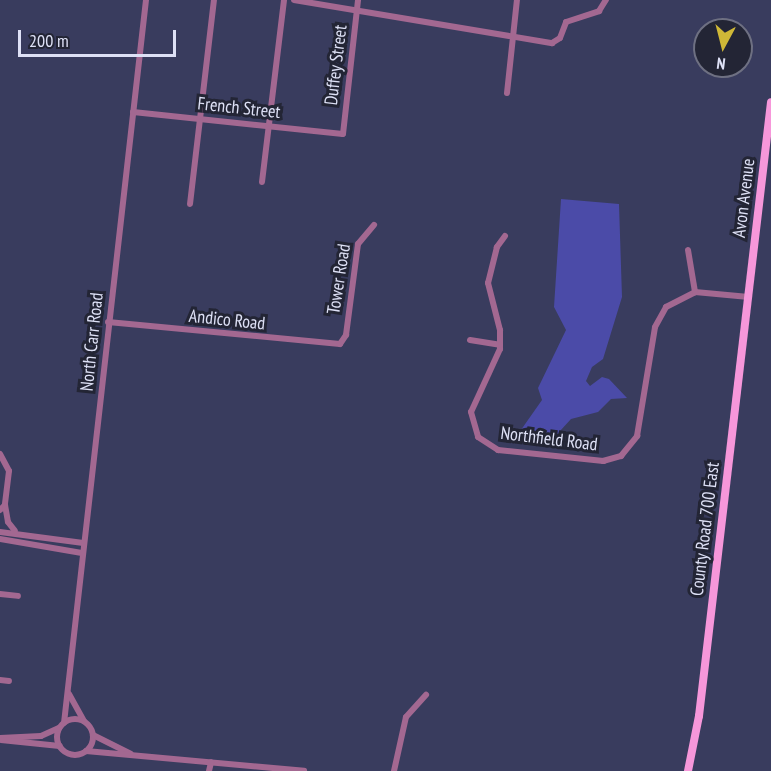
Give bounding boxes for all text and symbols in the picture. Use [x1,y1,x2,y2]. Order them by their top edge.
scale bar [21,18,178,56]
north arrow [693,18,753,78]
street label: Duffey Street [320,23,352,107]
text: 200 m [29,29,69,52]
text: N [716,53,727,74]
street label: French Street [197,93,281,123]
street label: Avon Avenue [728,157,760,239]
street label: Tower Road [323,242,355,316]
street label: North Carr Road [76,292,108,392]
street label: Andico Road [188,305,266,335]
street label: Northfield Road [499,422,599,456]
street label: County Road 700 East [686,461,724,597]

